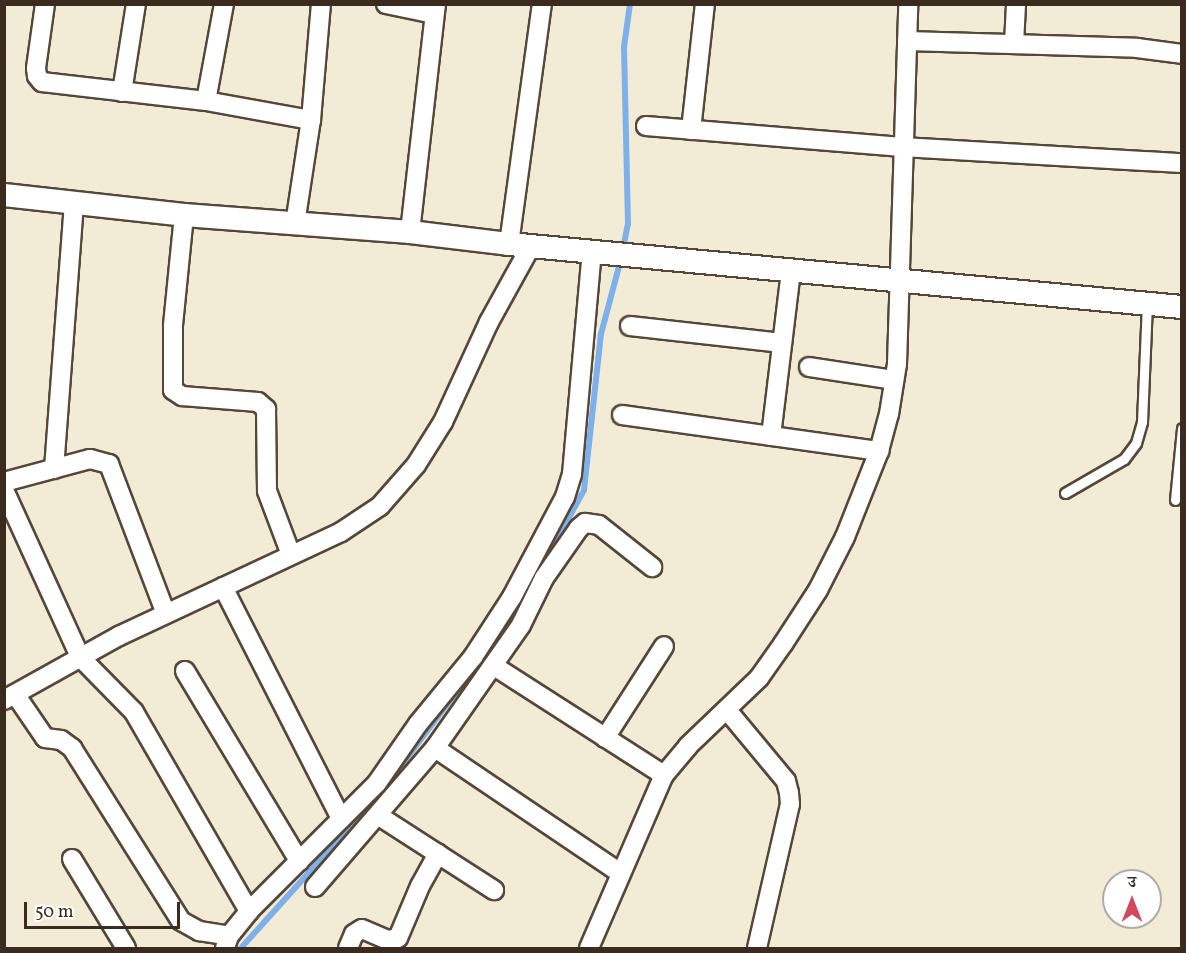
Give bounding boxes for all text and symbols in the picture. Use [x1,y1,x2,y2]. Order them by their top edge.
north arrow [1102,869,1162,929]
text: उ [1128,872,1136,894]
scale bar [27,890,183,928]
text: 50 m [35,900,74,925]

